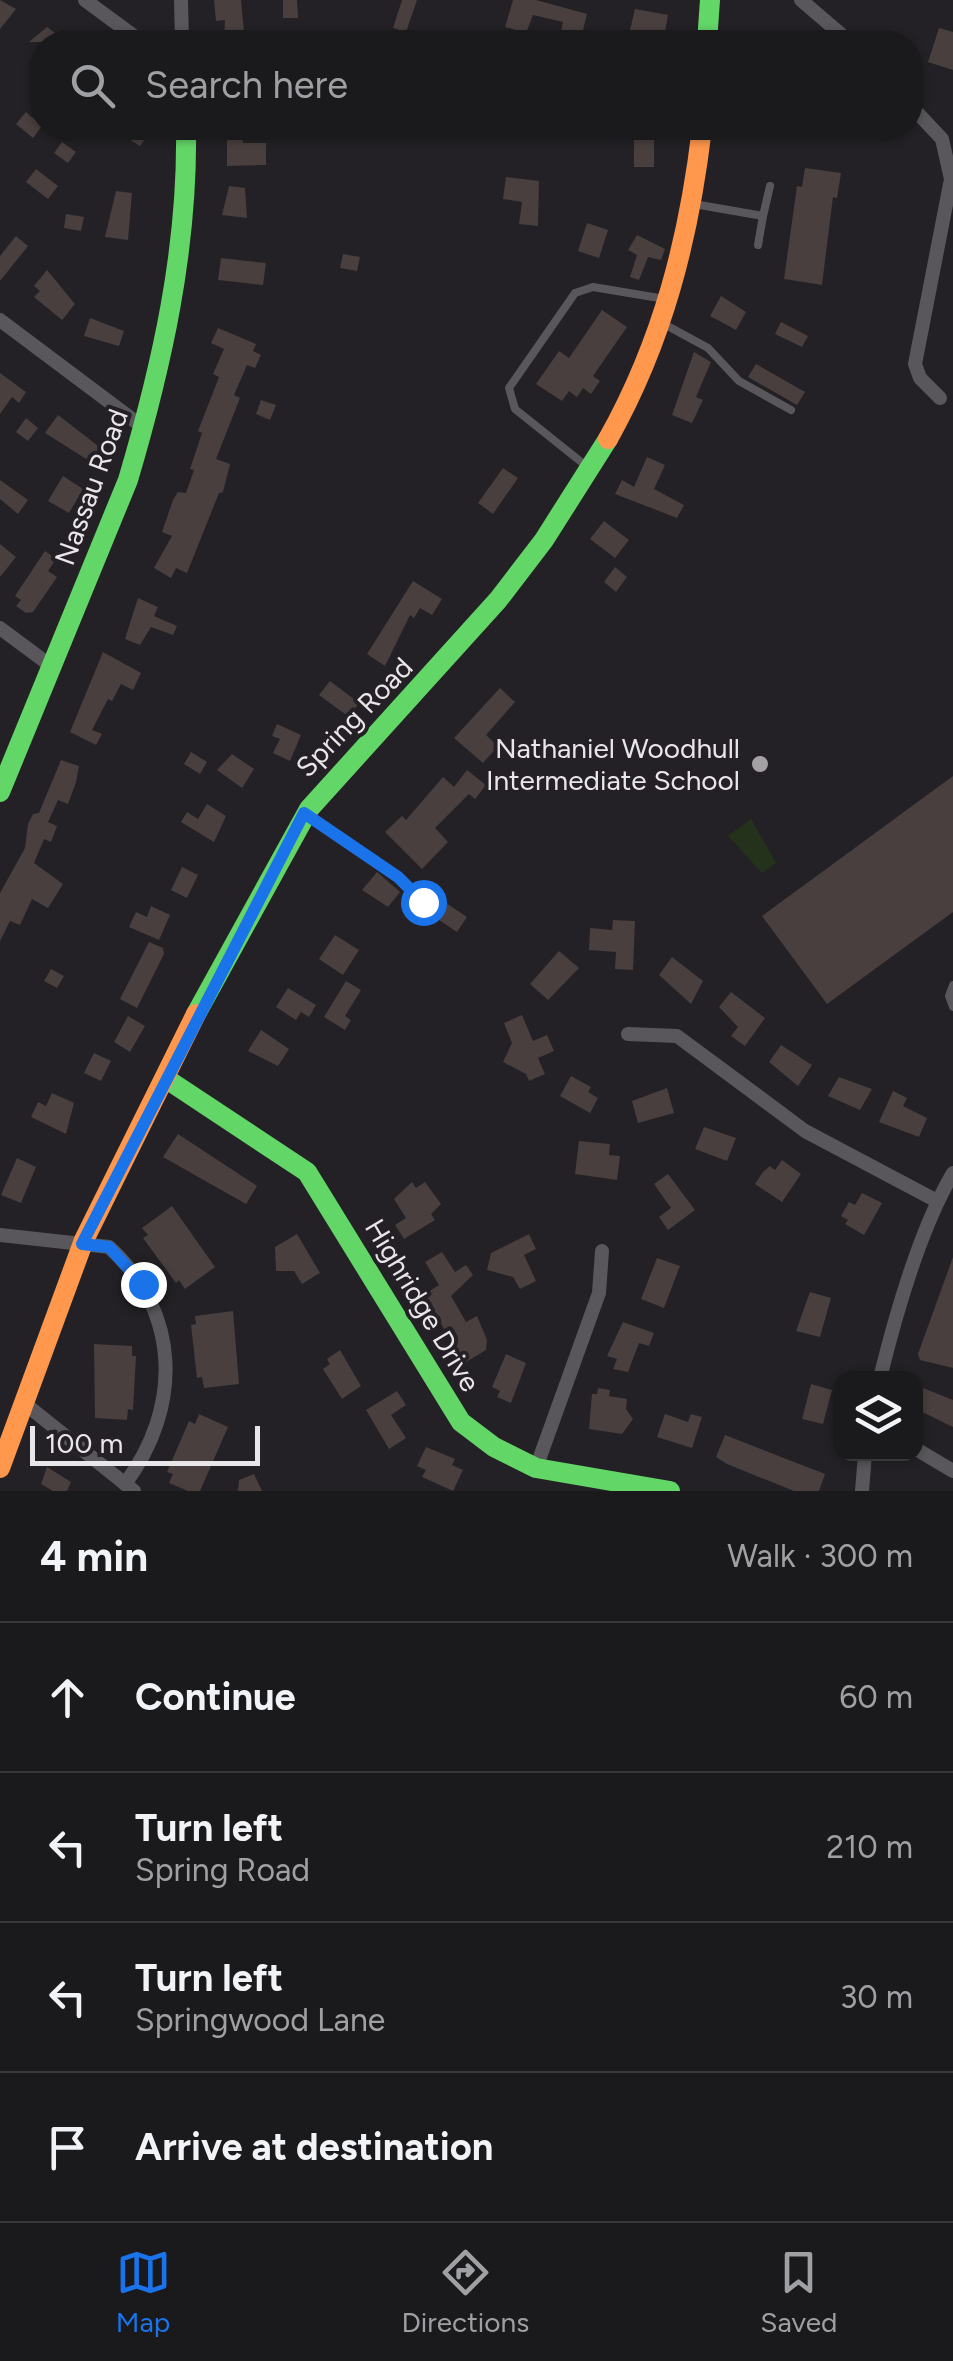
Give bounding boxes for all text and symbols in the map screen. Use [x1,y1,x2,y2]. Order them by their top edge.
search box [30,30,923,140]
icon: search [65,58,120,113]
text: Search here [145,62,348,108]
street label: Nassau Road [47,404,135,570]
street label: Spring Road [289,650,419,784]
place label: Nathaniel Woodhull Intermediate School [486,731,740,797]
marker: Nathaniel Woodhull Intermediate School [749,753,771,775]
route start [401,880,447,926]
street label: Highridge Drive [358,1213,488,1397]
route end [121,1262,167,1308]
map controls [833,1371,923,1461]
button: layers [833,1371,923,1461]
scale bar [30,1421,260,1466]
text: 100 m [45,1426,123,1460]
text: 4 min [40,1531,148,1582]
text: Walk · 300 m [727,1537,913,1575]
icon: ahead [40,1670,95,1725]
text: Continue [135,1674,296,1720]
text: 60 m [839,1678,913,1716]
text: Turn left [135,1805,283,1851]
icon: left [40,1820,95,1875]
text: 210 m [826,1828,913,1866]
text: Spring Road [135,1851,310,1889]
text: Turn left [135,1955,283,2001]
icon: left [40,1970,95,2025]
text: 30 m [840,1978,913,2016]
text: Springwood Lane [135,2001,385,2039]
icon: arrive [40,2120,95,2175]
text: Arrive at destination [135,2124,493,2170]
tab: Map [116,2245,171,2339]
tab: Directions [402,2245,529,2339]
tab: Saved [760,2245,837,2339]

